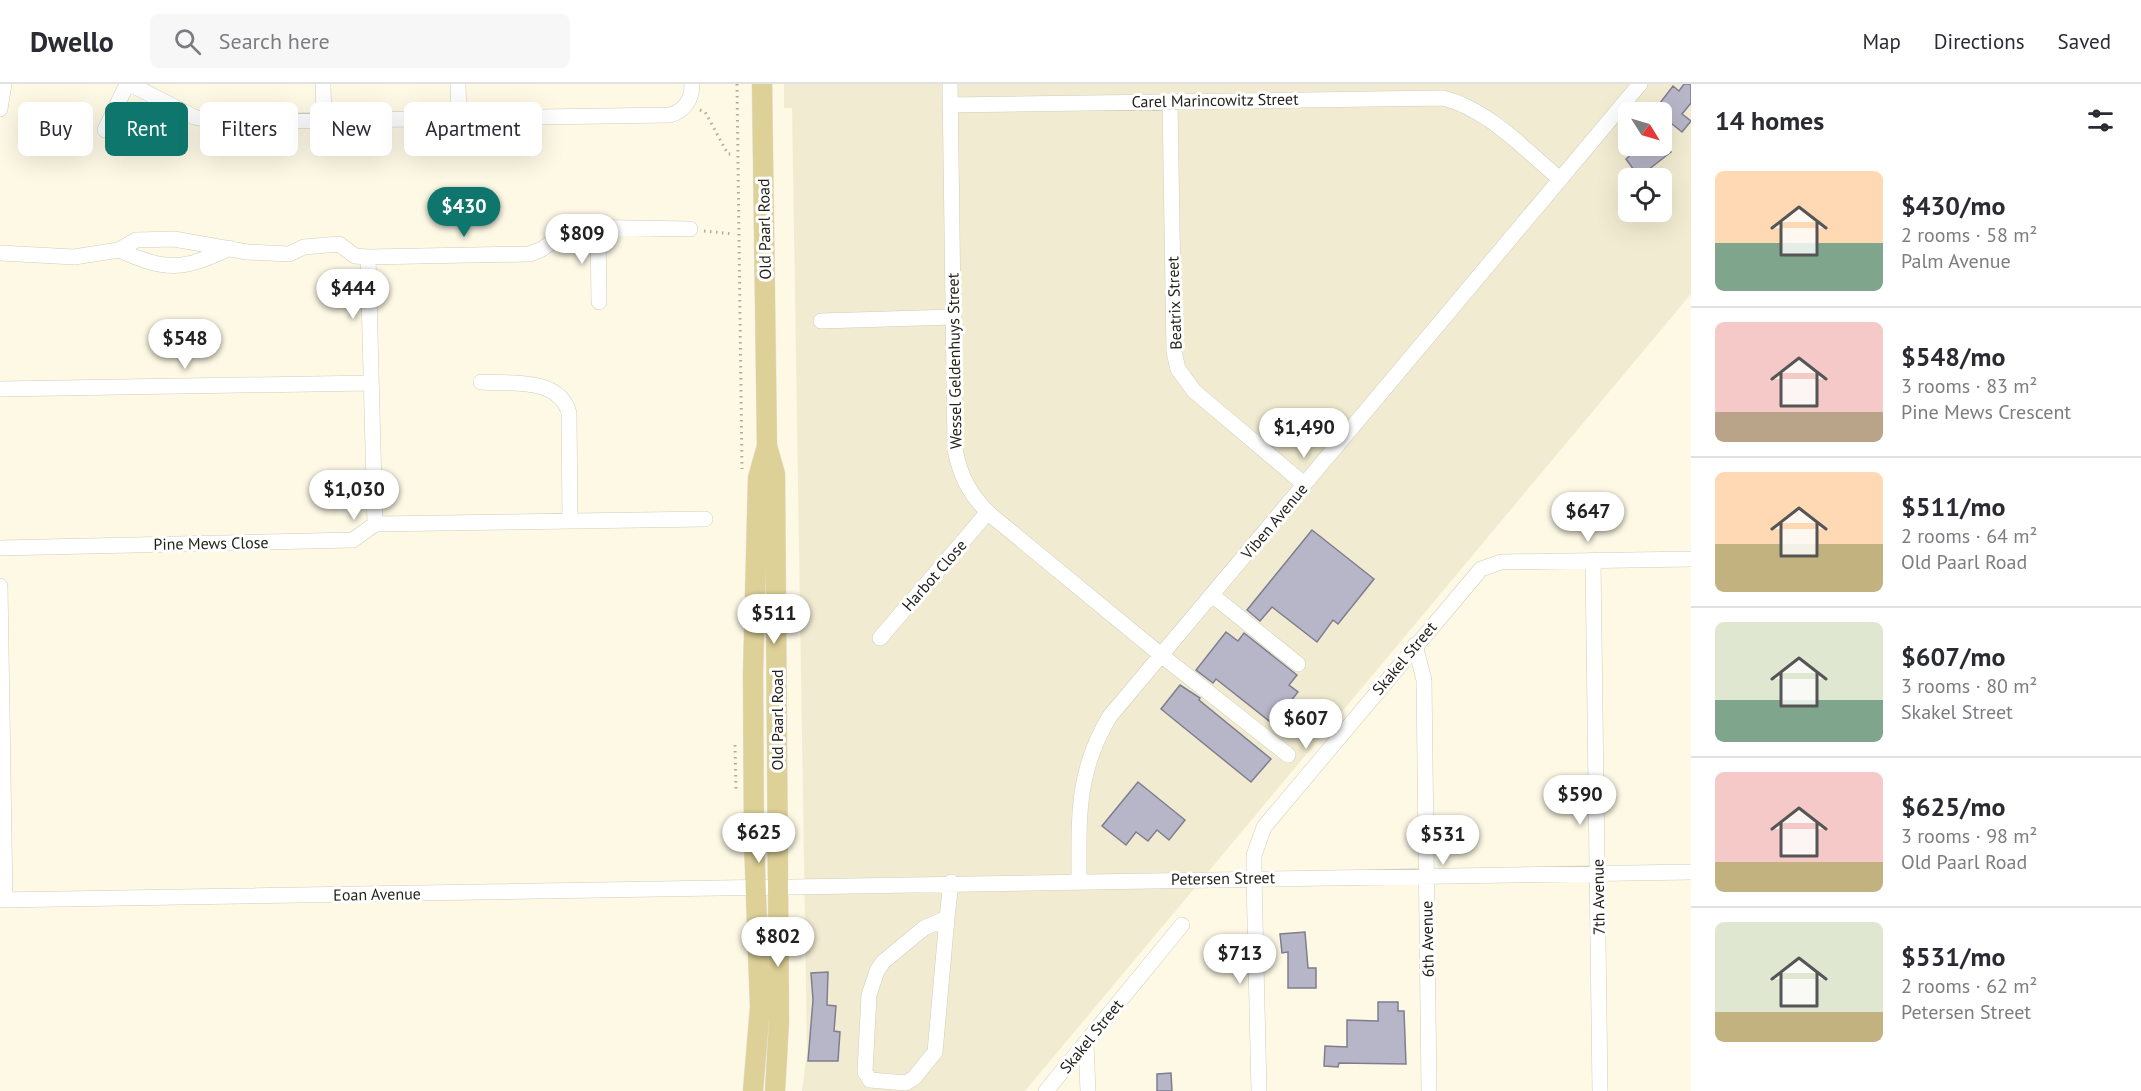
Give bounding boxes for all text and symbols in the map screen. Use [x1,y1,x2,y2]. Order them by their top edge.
search box [150,14,570,68]
text: Dwello [30,23,114,60]
icon: search [171,25,204,58]
text: Search here [219,27,330,55]
text: Map [1862,28,1901,55]
text: Directions [1934,28,2025,55]
text: Saved [2058,28,2111,55]
street label: Carel Marincowitz Street [1131,89,1299,111]
chip: Buy [18,102,93,156]
chip: Rent [105,102,188,156]
chip: Filters [200,102,298,156]
chip: New [310,102,392,156]
chip: Apartment [404,102,542,156]
north arrow [1618,102,1672,156]
map controls [1618,102,1672,222]
text: 14 homes [1715,104,1824,137]
icon: filters [2084,104,2117,137]
button: locate [1618,168,1672,222]
street label: Old Paarl Road [753,178,775,280]
pin: $430 [428,187,500,238]
text: $430/mo [1901,189,2005,222]
text: $430 [441,193,487,219]
icon: home [1763,195,1835,267]
pin: $809 [546,214,618,265]
text: $809 [559,220,605,246]
text: 2 rooms · 58 m² [1901,222,2037,248]
text: Palm Avenue [1901,248,2011,274]
street label: Beatrix Street [1162,255,1186,350]
pin: $444 [317,269,389,320]
street label: Wessel Geldenhuys Street [942,272,966,449]
text: $444 [330,275,376,301]
pin: $548 [149,319,221,370]
text: $548 [162,325,208,351]
text: $548/mo [1901,340,2005,373]
icon: home [1763,346,1835,418]
text: 3 rooms · 83 m² [1901,373,2037,399]
text: Pine Mews Crescent [1901,399,2071,425]
pin: $1,490 [1255,408,1353,459]
text: $1,490 [1273,414,1335,440]
pin: $1,030 [305,470,403,521]
text: $1,030 [323,476,385,502]
street label: Viben Avenue [1236,479,1311,564]
text: $511/mo [1901,490,2005,523]
pin: $647 [1552,492,1624,543]
icon: home [1763,496,1835,568]
text: $647 [1565,498,1611,524]
text: 2 rooms · 64 m² [1901,523,2037,549]
street label: Pine Mews Close [153,532,269,554]
street label: Harbot Close [897,535,971,615]
text: Old Paarl Road [1901,549,2027,575]
pin: $511 [738,594,810,645]
text: $511 [751,600,797,626]
street label: Skakel Street [1368,617,1441,699]
text: $607/mo [1901,640,2005,673]
icon: home [1763,646,1835,718]
street label: Old Paarl Road [767,669,787,771]
text: 3 rooms · 80 m² [1901,673,2037,699]
pin: $607 [1270,699,1342,750]
text: Skakel Street [1901,699,2013,725]
text: $607 [1283,705,1329,731]
pin: $590 [1544,775,1616,826]
text: $590 [1557,781,1603,807]
text: $625/mo [1901,790,2005,823]
icon: home [1763,796,1835,868]
pin: $625 [723,813,795,864]
pin: $531 [1407,815,1479,866]
text: $625 [736,819,782,845]
text: $531 [1420,821,1466,847]
text: 3 rooms · 98 m² [1901,823,2037,849]
text: Old Paarl Road [1901,849,2027,875]
street label: 7th Avenue [1587,859,1609,935]
street label: Petersen Street [1171,867,1276,889]
street label: Eoan Avenue [333,883,421,905]
street label: 6th Avenue [1416,901,1438,977]
pin: $802 [742,917,814,968]
text: $802 [755,923,801,949]
pin: $713 [1204,934,1276,985]
text: $713 [1217,940,1263,966]
text: $531/mo [1901,940,2005,973]
icon: home [1763,946,1835,1018]
text: 2 rooms · 62 m² [1901,973,2037,999]
street label: Skakel Street [1055,994,1127,1077]
text: Petersen Street [1901,999,2031,1025]

